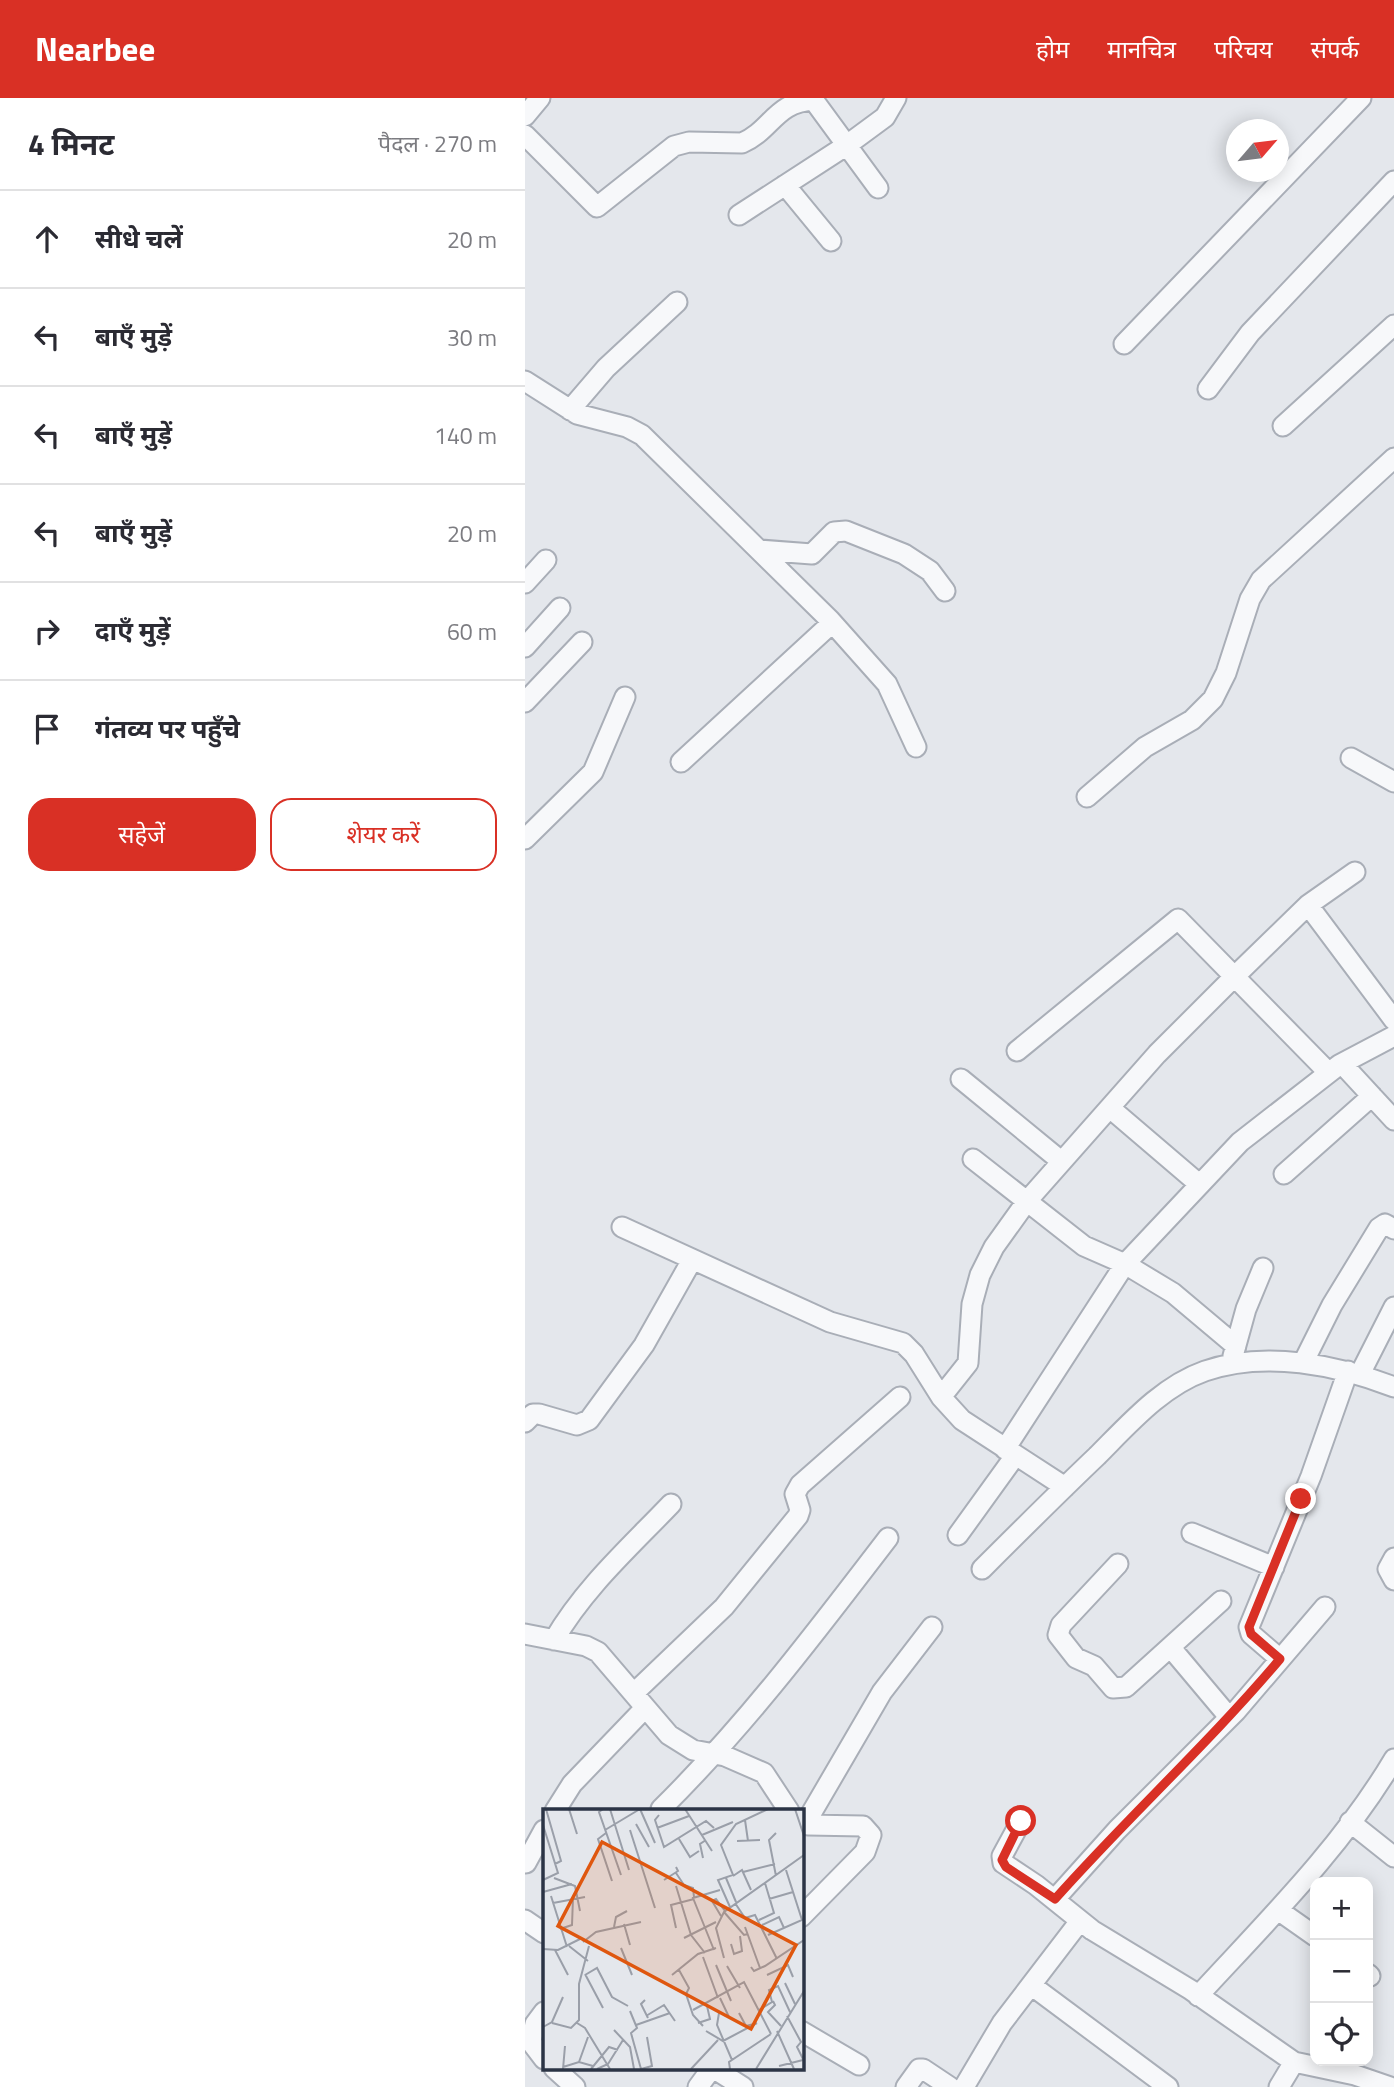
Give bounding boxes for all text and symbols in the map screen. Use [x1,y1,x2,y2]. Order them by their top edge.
text: Nearbee [35,24,155,74]
text: होम [1036,31,1069,67]
text: मानचित्र [1107,31,1176,67]
text: परिचय [1214,31,1273,67]
text: संपर्क [1311,31,1359,67]
north arrow [1226,119,1289,182]
text: 4 मिनट [28,121,114,167]
text: पैदल · 270 m [378,126,497,161]
text: सीधे चलें [95,219,183,258]
icon: ahead [28,220,66,258]
text: 20 m [447,222,497,257]
text: बाएँ मुड़ें [95,317,172,356]
icon: left [28,318,66,356]
text: 30 m [447,320,497,355]
text: बाएँ मुड़ें [95,415,172,454]
icon: left [28,416,66,454]
text: 140 m [434,418,497,453]
text: बाएँ मुड़ें [95,513,172,552]
icon: left [28,514,66,552]
text: 20 m [447,516,497,551]
text: दाएँ मुड़ें [95,611,171,650]
icon: right [28,612,66,650]
text: 60 m [447,614,497,649]
text: गंतव्य पर पहुँचे [95,709,240,748]
icon: arrive [28,710,66,748]
button: सहेजें [28,798,256,871]
button: शेयर करें [270,798,497,871]
route end [1285,1483,1316,1514]
route start [1005,1805,1036,1836]
inset map [543,1809,803,2070]
map controls [1310,1877,1373,2066]
button: + [1310,1877,1373,1940]
button: − [1310,1940,1373,2003]
button: locate [1310,2003,1373,2066]

